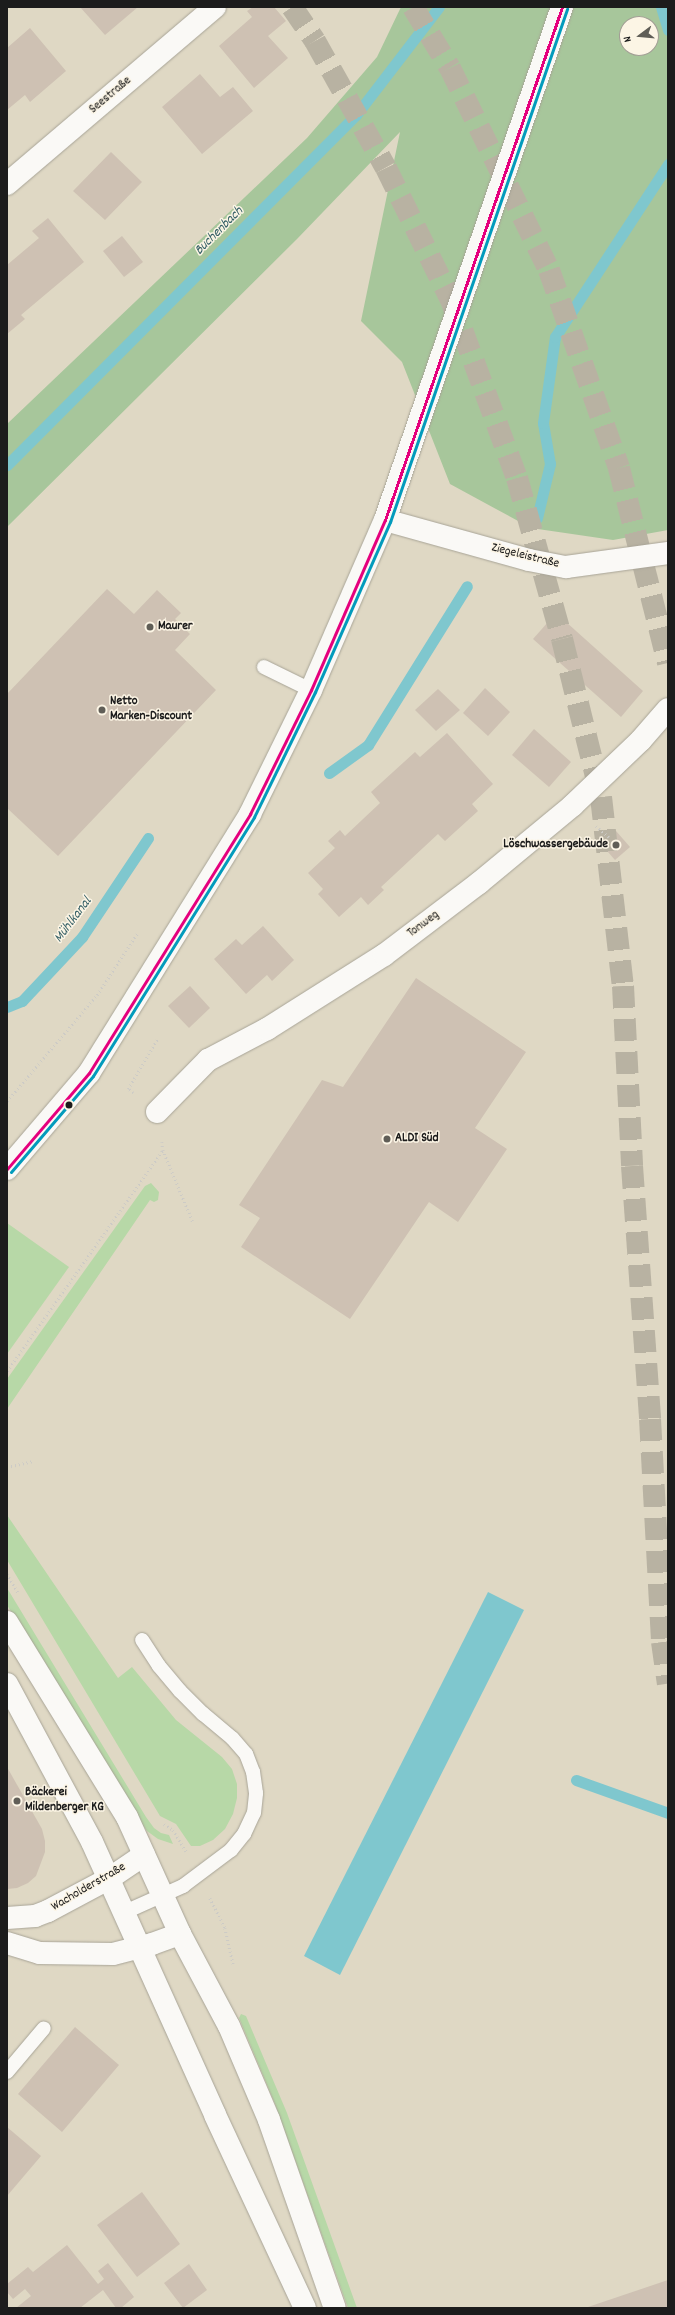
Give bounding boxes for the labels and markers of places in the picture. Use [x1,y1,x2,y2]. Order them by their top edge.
place label: Maurer [158,619,193,635]
marker: Maurer [145,622,155,632]
place label: Netto Marken-Discount [110,695,192,726]
marker: Netto Marken-Discount [97,705,107,715]
place label: Löschwassergebäude [503,837,608,853]
marker: Löschwassergebäude [611,840,621,850]
unlabelled marker [64,1100,74,1110]
place label: ALDI Süd [395,1131,439,1147]
marker: ALDI Süd [382,1134,392,1144]
place label: Bäckerei Mildenberger KG [25,1786,104,1817]
marker: Bäckerei Mildenberger KG [12,1796,22,1806]

